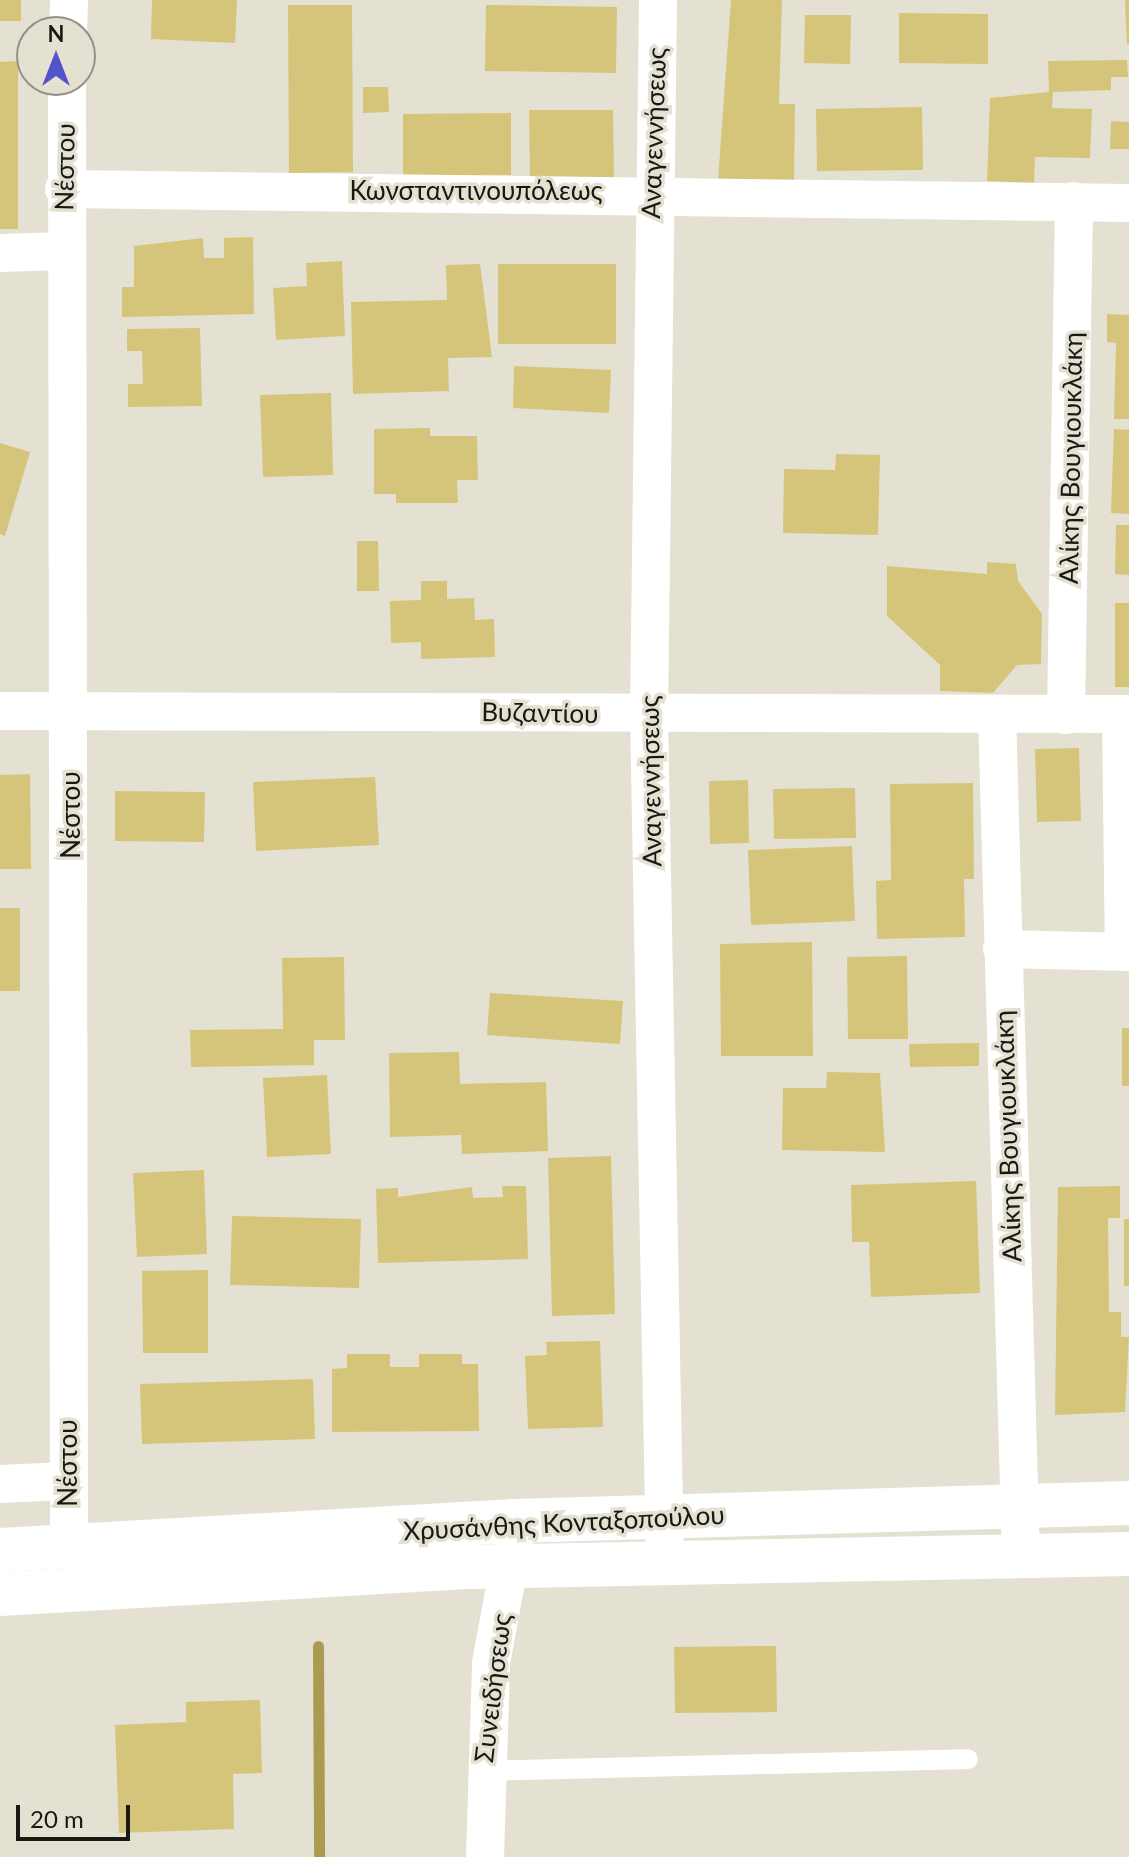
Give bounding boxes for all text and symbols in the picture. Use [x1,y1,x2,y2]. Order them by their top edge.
north arrow [16,16,96,96]
text: N [48,20,64,47]
street label: Αναγεννήσεως [635,47,673,219]
street label: Νέστου [49,123,81,211]
street label: Κωνσταντινουπόλεως [349,175,603,207]
street label: Αλίκης Βουγιουκλάκη [1053,332,1089,584]
street label: Αναγεννήσεως [634,695,668,867]
street label: Βυζαντίου [481,696,599,730]
street label: Νέστου [55,771,87,859]
street label: Αλίκης Βουγιουκλάκη [988,1010,1028,1262]
street label: Νέστου [52,1419,84,1507]
street label: Χρυσάνθης Κονταξοπούλου [403,1499,725,1547]
street label: Συνειδήσεως [468,1612,518,1764]
scale bar [20,1789,134,1839]
text: 20 m [30,1804,84,1833]

